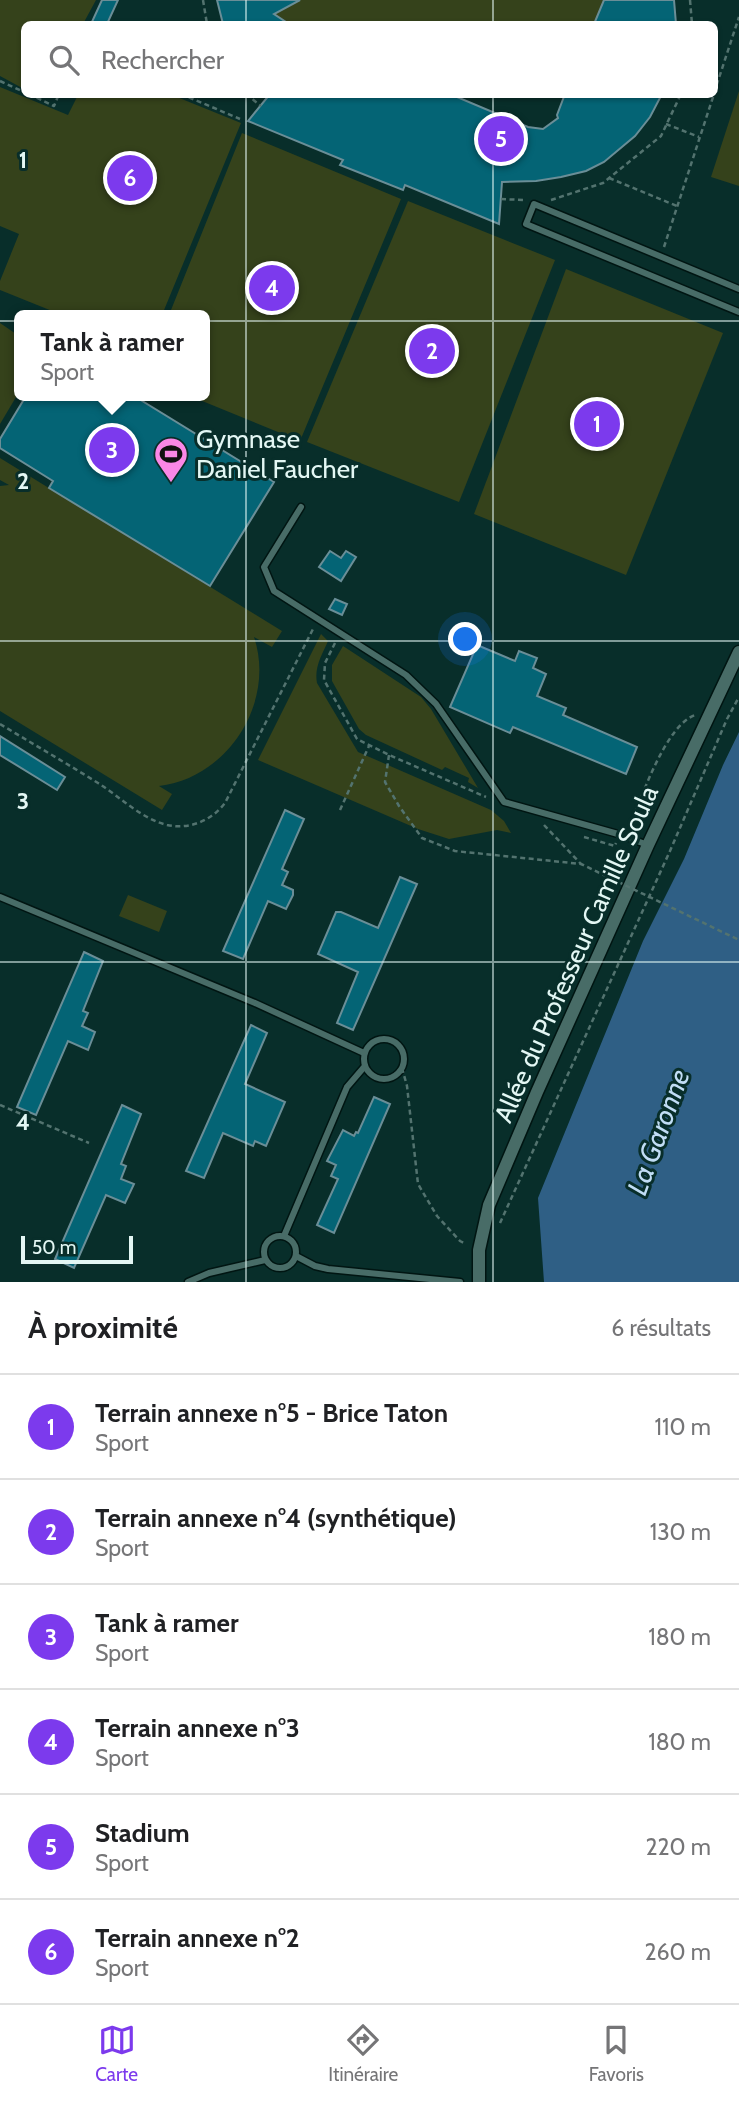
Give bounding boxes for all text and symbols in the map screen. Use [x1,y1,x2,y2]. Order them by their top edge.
search box [21,21,718,98]
icon: search [45,41,83,79]
text: Rechercher [101,44,224,76]
pin: 5 [478,113,524,165]
text: 1 [19,146,27,174]
pin: 6 [107,152,153,204]
pin: 4 [249,262,295,314]
popup [14,310,210,401]
pin: 2 [409,325,455,377]
text: Tank à ramer [40,326,184,358]
text: Sport [40,358,94,386]
pin: 1 [574,398,620,450]
place label: Gymnase Daniel Faucher [196,423,359,485]
pin: 3 [89,424,135,476]
sports icon: Gymnase Daniel Faucher [152,435,190,484]
text: 2 [17,467,29,495]
your location [448,622,482,656]
street label: Allée du Professeur Camille Soula [487,780,665,1127]
text: 3 [17,787,29,815]
water label: La Garonne [620,1065,696,1199]
text: 4 [16,1108,30,1136]
scale bar [21,1233,133,1265]
text: 50 m [32,1236,76,1259]
text: À proximité [28,1309,178,1346]
text: 6 résultats [611,1314,711,1342]
text: Terrain annexe n°5 - Brice Taton [95,1397,448,1429]
text: 1 [47,1413,55,1441]
text: 110 m [655,1413,711,1441]
text: Sport [95,1429,149,1457]
text: Terrain annexe n°4 (synthétique) [95,1502,457,1534]
text: 2 [45,1518,57,1546]
text: 130 m [650,1518,711,1546]
text: Sport [95,1534,149,1562]
text: Tank à ramer [95,1607,239,1639]
text: 3 [45,1623,57,1651]
text: 180 m [648,1623,711,1651]
text: Sport [95,1639,149,1667]
text: Terrain annexe n°3 [95,1712,300,1744]
text: 4 [44,1728,58,1756]
text: 180 m [648,1728,711,1756]
text: Sport [95,1744,149,1772]
text: Stadium [95,1817,190,1849]
text: 5 [45,1833,57,1861]
text: 220 m [645,1833,711,1861]
text: Sport [95,1849,149,1877]
text: Terrain annexe n°2 [95,1922,299,1954]
text: 6 [45,1938,57,1966]
text: 260 m [644,1938,711,1966]
text: Sport [95,1954,149,1982]
tab: Carte [95,2021,138,2086]
tab: Itinéraire [328,2021,398,2086]
tab: Favoris [589,2021,644,2086]

